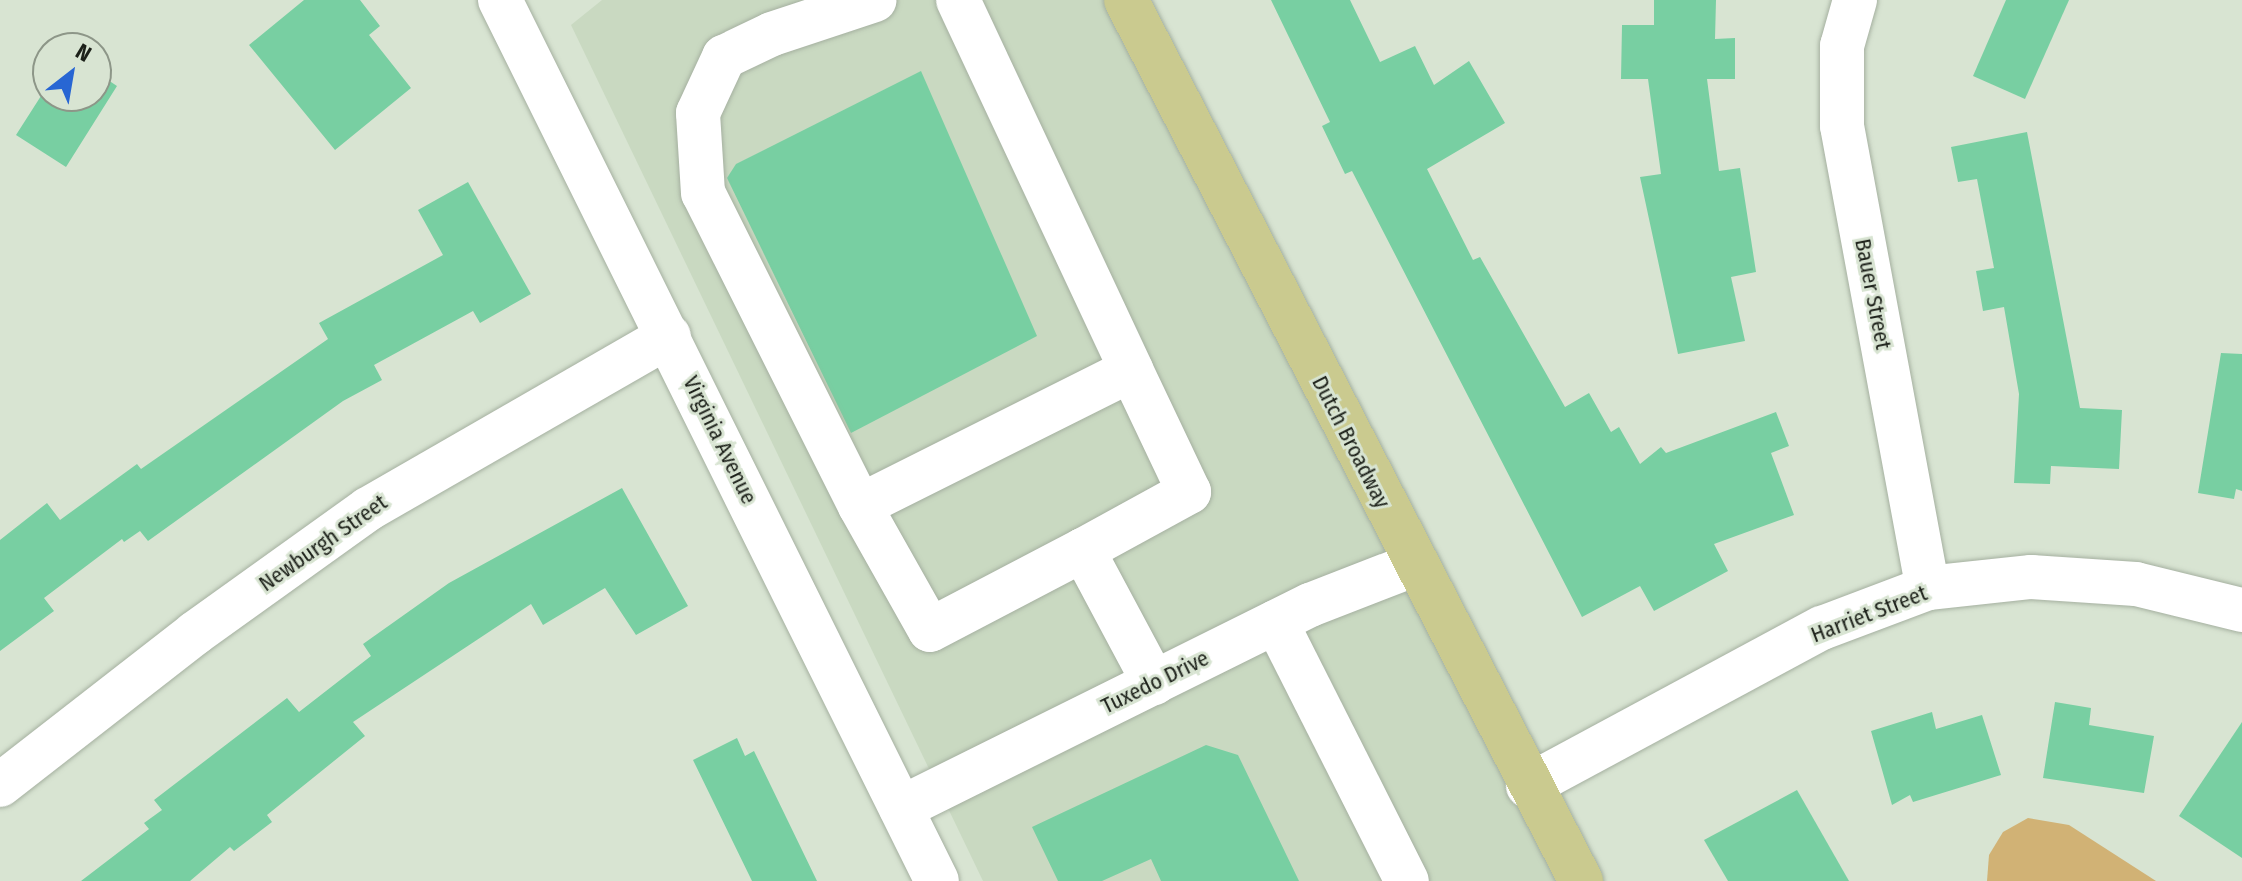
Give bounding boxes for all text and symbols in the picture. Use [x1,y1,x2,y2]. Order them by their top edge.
north arrow [32,32,112,112]
text: N [71,38,96,68]
street label: Bauer Street [1849,236,1897,352]
street label: Virginia Avenue [678,372,762,508]
street label: Dutch Broadway [1306,372,1396,512]
street label: Newburgh Street [254,489,392,597]
street label: Harriet Street [1807,580,1931,648]
street label: Tuxedo Drive [1097,645,1213,719]

